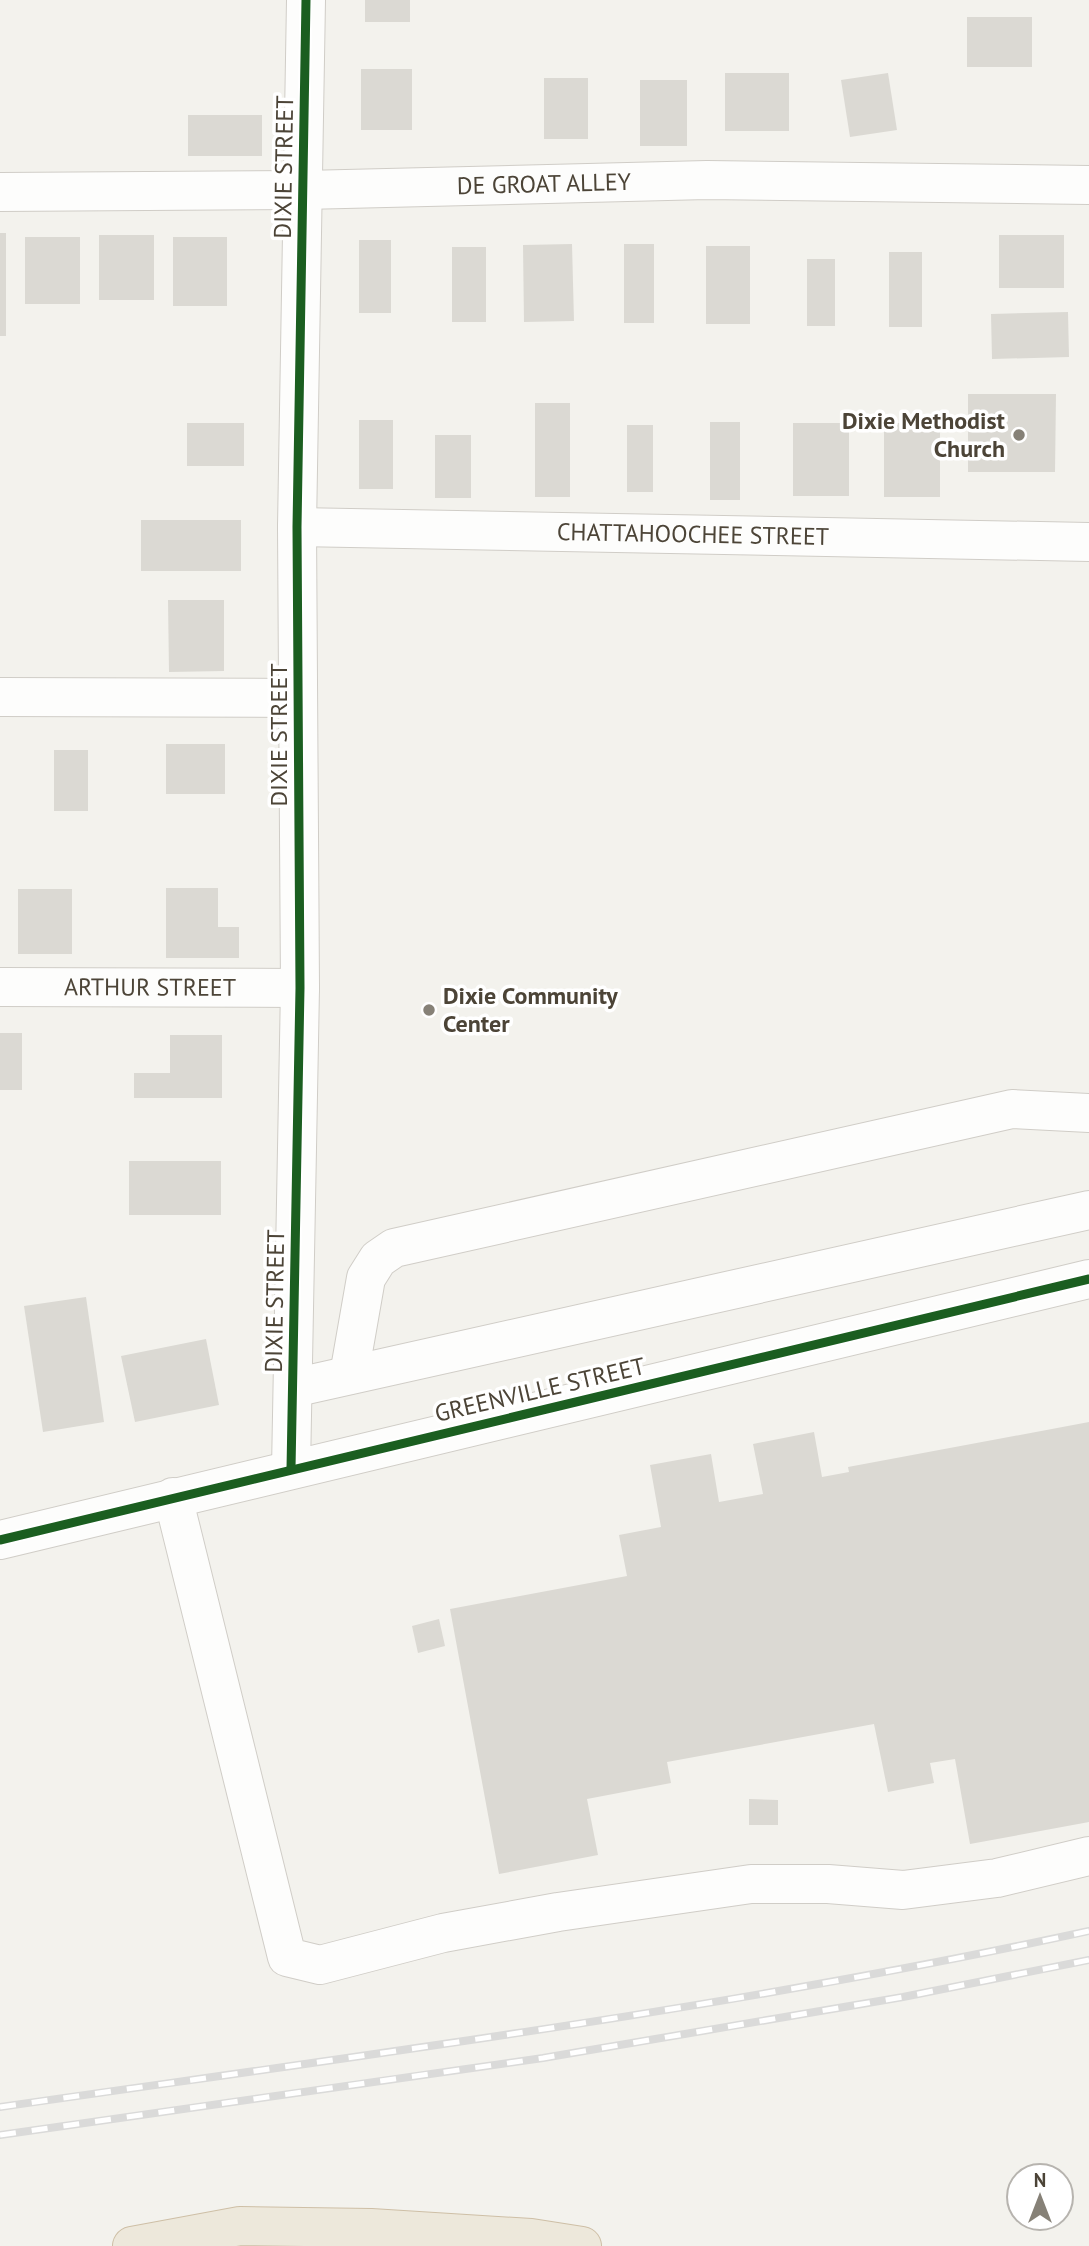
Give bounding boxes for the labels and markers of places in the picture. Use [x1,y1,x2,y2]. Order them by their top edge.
place label: Dixie Methodist Church [842,405,1006,464]
marker: Dixie Methodist Church [1011,427,1027,443]
place label: Dixie Community Center [443,980,618,1039]
marker: Dixie Community Center [421,1002,437,1018]

